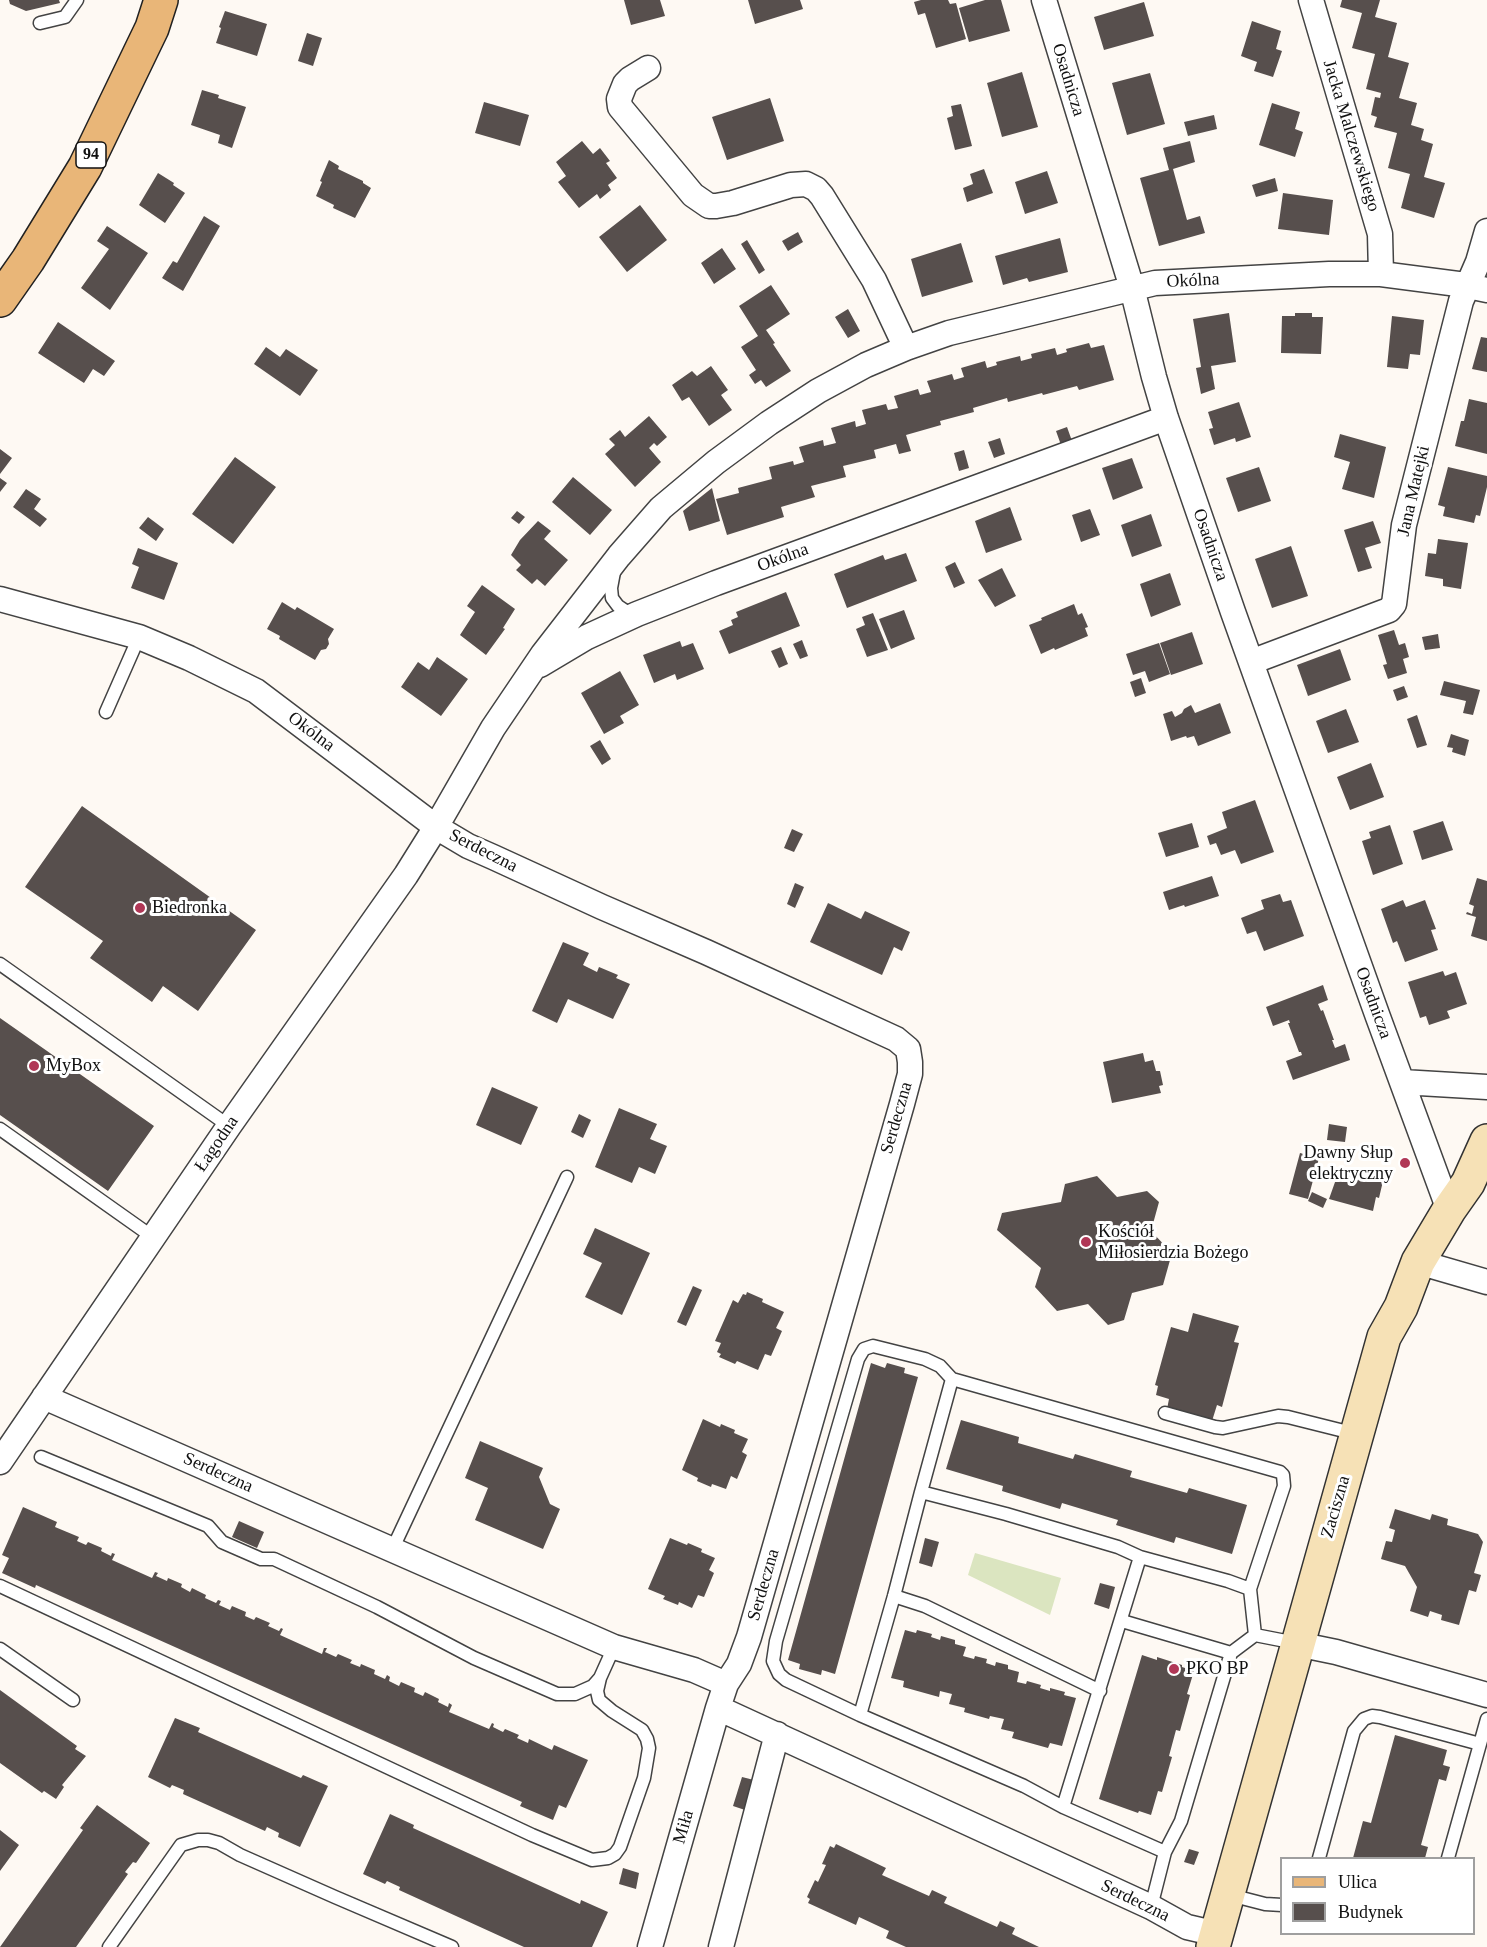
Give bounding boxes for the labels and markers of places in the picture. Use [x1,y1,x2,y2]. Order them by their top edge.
place label: Biedronka [152,897,227,919]
marker: Biedronka [133,901,147,915]
place label: MyBox [46,1055,101,1077]
marker: MyBox [27,1059,41,1073]
place label: Dawny Słup elektryczny [1304,1142,1393,1184]
marker: Dawny Słup elektryczny [1398,1156,1412,1170]
place label: Kościół Miłosierdzia Bożego [1098,1221,1248,1264]
marker: Kościół Miłosierdzia Bożego [1079,1235,1093,1249]
place label: PKO BP [1186,1658,1249,1680]
marker: PKO BP [1167,1662,1181,1676]

